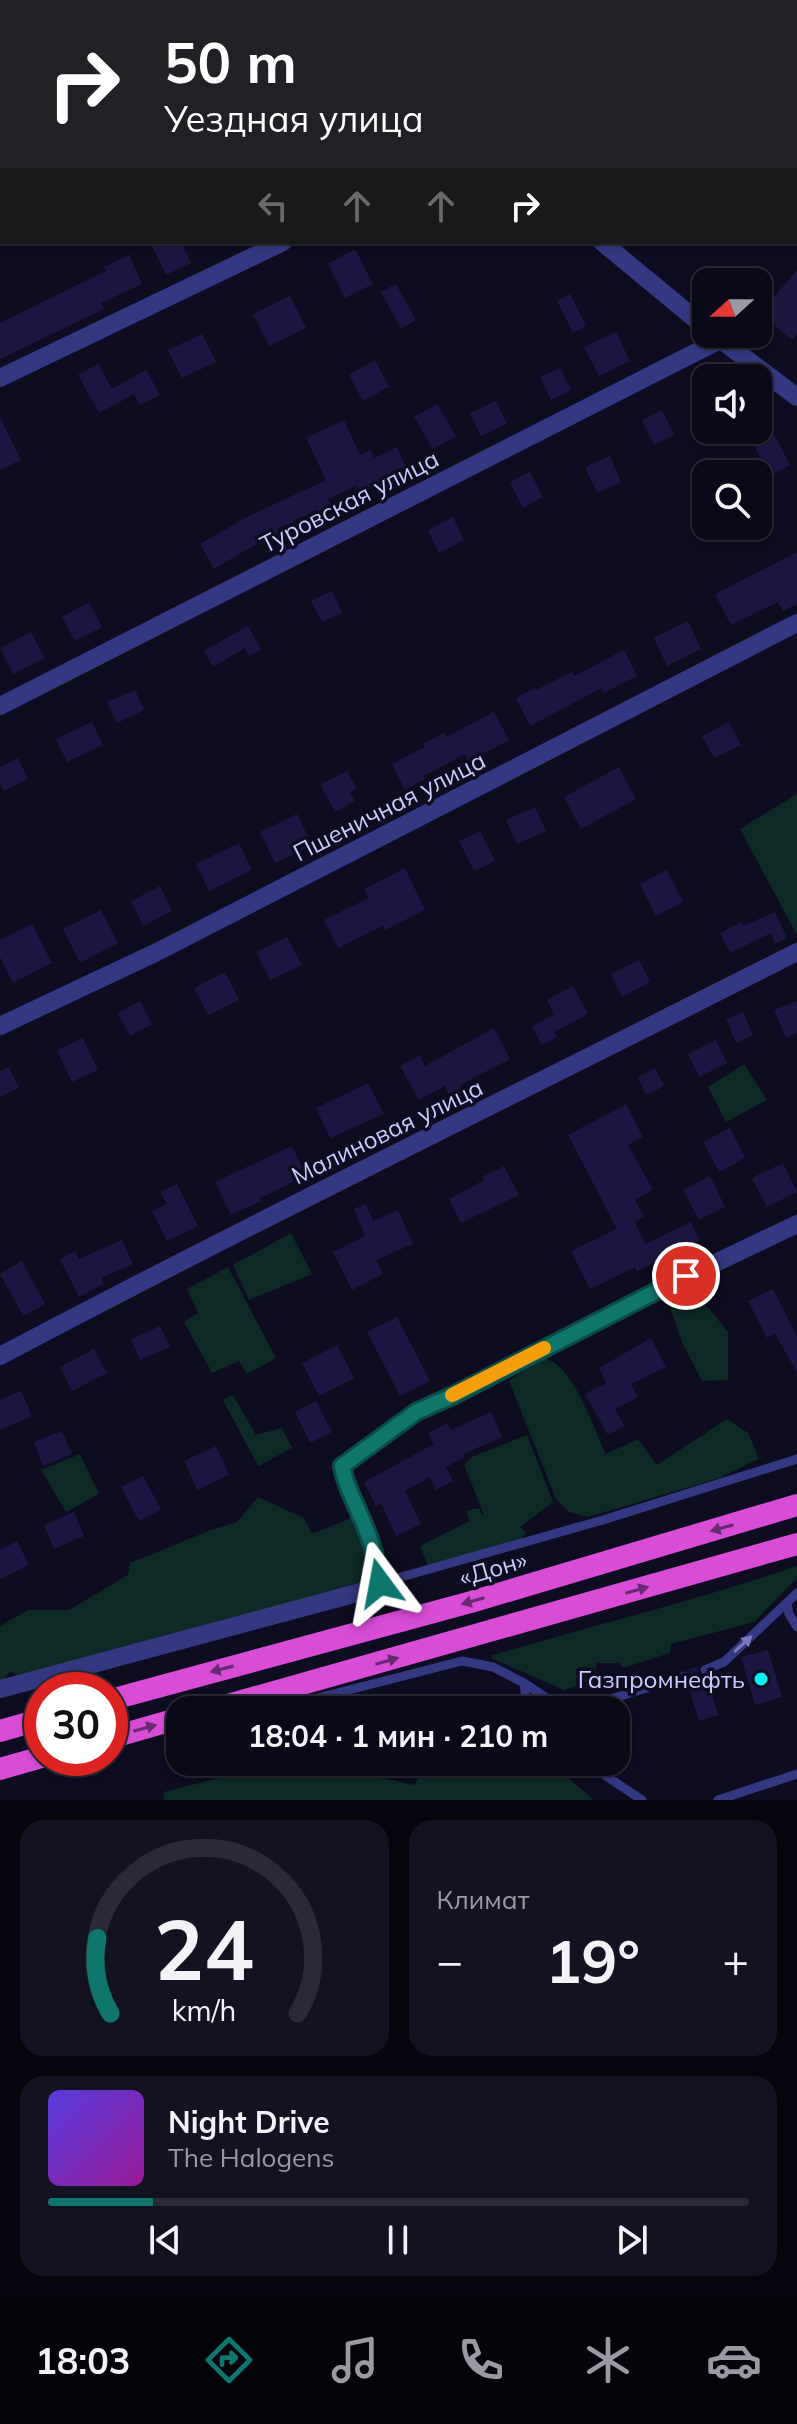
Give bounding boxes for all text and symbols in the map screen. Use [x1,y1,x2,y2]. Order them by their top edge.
text: 50 m [164,27,297,97]
icon: right [32,32,136,136]
text: Уездная улица [164,96,424,141]
icon: left [251,184,295,228]
icon: ahead [335,184,379,228]
icon: ahead [419,184,463,228]
icon: right [503,184,547,228]
north arrow [692,268,772,348]
map controls [692,268,772,540]
button: sound [692,364,772,444]
street label: Туровская улица [255,443,443,559]
button: search [692,460,772,540]
street label: Пшеничная улица [288,745,490,867]
street label: Малиновая улица [286,1072,488,1190]
pin [652,1242,720,1310]
icon: arrive [664,1254,708,1298]
one-way arrow [710,1522,734,1535]
position arrow [338,1541,422,1625]
street label: «Дон» [456,1544,531,1592]
one-way arrow [625,1583,649,1596]
one-way arrow [460,1595,484,1608]
one-way arrow [734,1636,753,1654]
one-way arrow [375,1654,399,1667]
one-way arrow [209,1663,233,1676]
place label: Газпромнефть [578,1664,745,1694]
marker: Газпромнефть [752,1670,770,1688]
speed limit sign: 30 [24,1672,128,1776]
text: 18:04 · 1 мин · 210 m [248,1717,548,1755]
one-way arrow [133,1721,157,1734]
text: Климат [437,1883,530,1916]
text: 24 [154,1896,254,2001]
text: 19° [545,1923,640,1998]
text: − [437,1933,463,1988]
text: + [723,1933,749,1988]
text: km/h [172,1992,237,2028]
text: Night Drive [168,2103,330,2141]
text: The Halogens [168,2141,334,2174]
icon: previous [143,2218,187,2262]
icon: pause [376,2218,420,2262]
icon: next [610,2218,654,2262]
icon: directions [201,2332,257,2388]
icon: music [327,2332,383,2388]
icon: phone [453,2332,509,2388]
icon: climate [580,2332,636,2388]
icon: car [706,2332,762,2388]
text: 18:03 [35,2338,130,2383]

